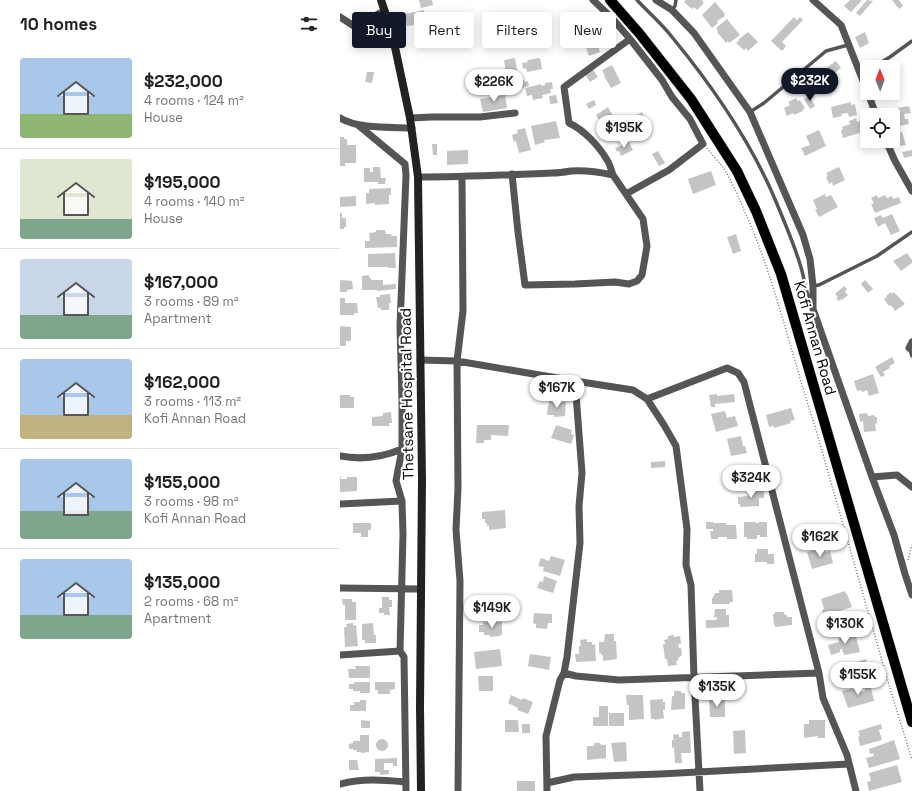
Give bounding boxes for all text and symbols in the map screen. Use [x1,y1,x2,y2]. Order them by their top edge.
chip: Buy [352,12,406,48]
chip: Rent [414,12,474,48]
chip: Filters [482,12,552,48]
chip: New [560,12,616,48]
text: 10 homes [20,13,97,35]
icon: filters [298,13,320,35]
north arrow [860,60,900,100]
map controls [860,60,900,148]
pin: $232K [782,68,838,102]
pin: $226K [466,69,522,103]
text: $232,000 [144,70,223,92]
text: $232K [790,72,830,89]
text: $226K [474,73,514,90]
icon: home [52,74,100,122]
text: 4 rooms · 124 m² [144,92,244,109]
button: locate [860,108,900,148]
text: House [144,109,183,126]
pin: $195K [596,115,652,149]
text: $195K [605,119,643,136]
text: $195,000 [144,171,221,193]
icon: home [52,175,100,223]
text: 4 rooms · 140 m² [144,193,245,210]
text: House [144,210,183,227]
text: $167,000 [144,271,218,293]
icon: home [52,275,100,323]
street label: Kofi Annan Road [790,279,841,397]
text: 3 rooms · 89 m² [144,293,238,310]
street label: Thetsane Hospital Road [395,308,418,480]
text: Apartment [144,310,212,327]
text: $162,000 [144,371,220,393]
icon: home [52,375,100,423]
pin: $167K [529,375,585,409]
text: $167K [539,379,575,396]
text: 3 rooms · 113 m² [144,393,241,410]
text: Kofi Annan Road [144,410,246,427]
pin: $324K [723,465,779,499]
text: $324K [731,469,771,486]
text: $155,000 [144,471,220,493]
icon: home [52,475,100,523]
text: 3 rooms · 98 m² [144,493,238,510]
text: Kofi Annan Road [144,510,246,527]
pin: $162K [792,524,848,558]
text: $162K [801,528,839,545]
text: $135,000 [144,571,220,593]
icon: home [52,575,100,623]
text: 2 rooms · 68 m² [144,593,238,610]
pin: $149K [464,595,520,629]
text: $149K [473,599,511,616]
text: Apartment [144,610,212,627]
pin: $130K [817,611,873,645]
text: $130K [826,615,864,632]
pin: $155K [830,662,886,696]
text: $155K [839,666,877,683]
pin: $135K [689,674,745,708]
text: $135K [698,678,736,695]

